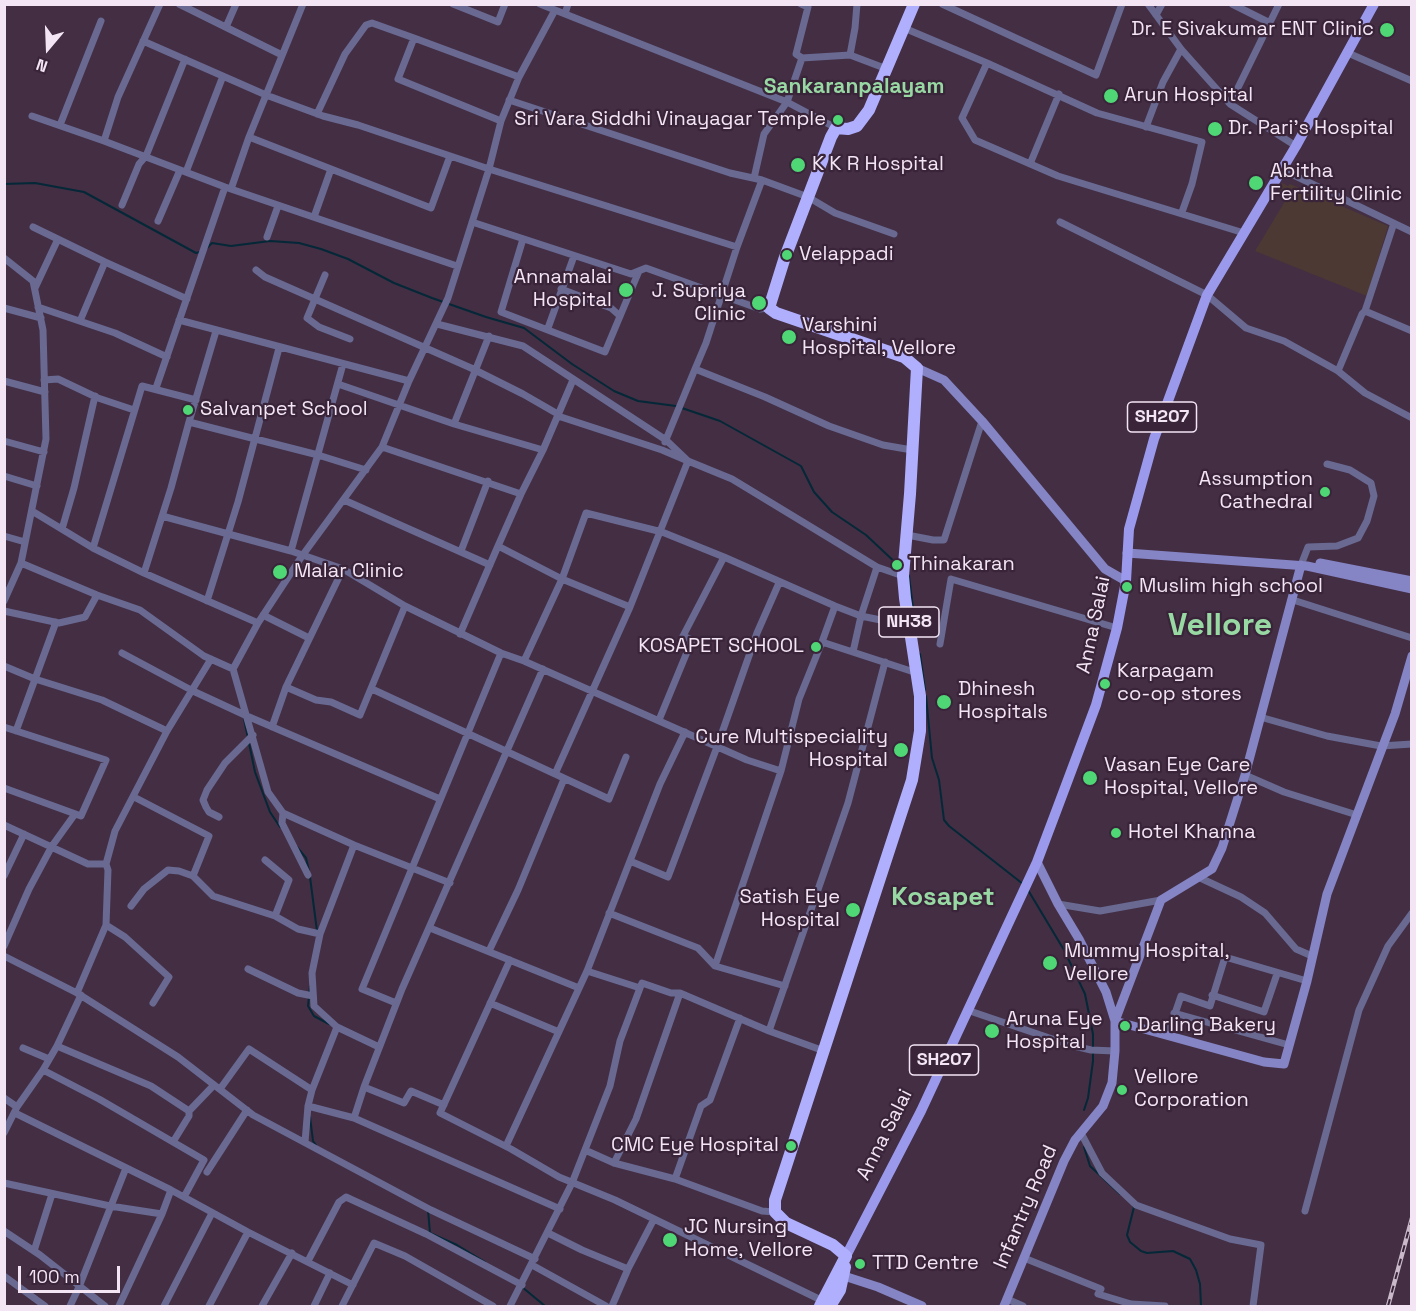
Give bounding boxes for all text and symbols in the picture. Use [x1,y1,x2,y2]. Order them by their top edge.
north arrow [18,18,78,78]
place label: Dr. E Sivakumar ENT Clinic [1131,18,1374,42]
marker: Dr. E Sivakumar ENT Clinic [1378,21,1396,39]
text: N [33,54,50,77]
district label: Sankaranpalayam [764,74,944,100]
place label: Arun Hospital [1124,84,1253,108]
marker: Arun Hospital [1102,87,1120,105]
place label: Sri Vara Siddhi Vinayagar Temple [514,108,826,132]
marker: Sri Vara Siddhi Vinayagar Temple [831,113,845,127]
place label: Dr. Pari's Hospital [1228,117,1393,141]
marker: Dr. Pari's Hospital [1206,120,1224,138]
place label: K K R Hospital [812,153,944,177]
marker: K K R Hospital [789,156,807,174]
place label: Abitha Fertility Clinic [1270,160,1402,207]
marker: Abitha Fertility Clinic [1247,174,1265,192]
place label: Velappadi [799,243,894,267]
marker: Velappadi [780,248,794,262]
place label: Annamalai Hospital [513,266,612,313]
place label: J. Supriya Clinic [651,280,746,327]
marker: Annamalai Hospital [617,281,635,299]
marker: J. Supriya Clinic [750,294,768,312]
place label: Varshini Hospital, Vellore [802,314,956,361]
marker: Varshini Hospital, Vellore [780,328,798,346]
place label: Salvanpet School [200,398,368,422]
road number: SH207 [1128,402,1196,432]
marker: Salvanpet School [181,403,195,417]
place label: Assumption Cathedral [1199,468,1313,515]
marker: Assumption Cathedral [1318,485,1332,499]
place label: Thinakaran [909,553,1015,577]
marker: Thinakaran [890,558,904,572]
place label: Malar Clinic [294,560,404,584]
marker: Malar Clinic [271,563,289,581]
street label: Anna Salai [1072,574,1116,676]
place label: Muslim high school [1139,575,1323,599]
marker: Muslim high school [1120,580,1134,594]
road number: NH38 [879,607,939,637]
district label: Vellore [1168,607,1272,645]
place label: KOSAPET SCHOOL [638,635,804,659]
marker: KOSAPET SCHOOL [809,640,823,654]
place label: Karpagam co-op stores [1117,660,1242,707]
marker: Karpagam co-op stores [1098,677,1112,691]
place label: Dhinesh Hospitals [958,678,1048,725]
marker: Dhinesh Hospitals [935,693,953,711]
place label: Cure Multispeciality Hospital [695,726,888,773]
marker: Cure Multispeciality Hospital [892,741,910,759]
place label: Vasan Eye Care Hospital, Vellore [1104,754,1258,801]
marker: Vasan Eye Care Hospital, Vellore [1081,769,1099,787]
place label: Hotel Khanna [1128,821,1256,845]
marker: Hotel Khanna [1109,826,1123,840]
district label: Kosapet [891,882,995,914]
place label: Satish Eye Hospital [739,886,840,933]
marker: Satish Eye Hospital [844,901,862,919]
place label: Mummy Hospital, Vellore [1064,940,1230,987]
marker: Mummy Hospital, Vellore [1041,954,1059,972]
place label: Aruna Eye Hospital [1006,1008,1103,1055]
place label: Darling Bakery [1137,1014,1276,1038]
marker: Darling Bakery [1118,1019,1132,1033]
marker: Aruna Eye Hospital [983,1022,1001,1040]
road number: SH207 [910,1045,978,1075]
place label: Vellore Corporation [1134,1066,1249,1113]
marker: Vellore Corporation [1115,1083,1129,1097]
street label: Anna Salai [852,1086,918,1184]
place label: CMC Eye Hospital [611,1134,779,1158]
marker: CMC Eye Hospital [784,1139,798,1153]
street label: Infantry Road [989,1141,1063,1273]
place label: JC Nursing Home, Vellore [684,1216,813,1263]
marker: JC Nursing Home, Vellore [661,1231,679,1249]
place label: TTD Centre [872,1252,979,1276]
scale bar [21,1254,123,1292]
marker: TTD Centre [853,1257,867,1271]
text: 100 m [29,1265,80,1288]

